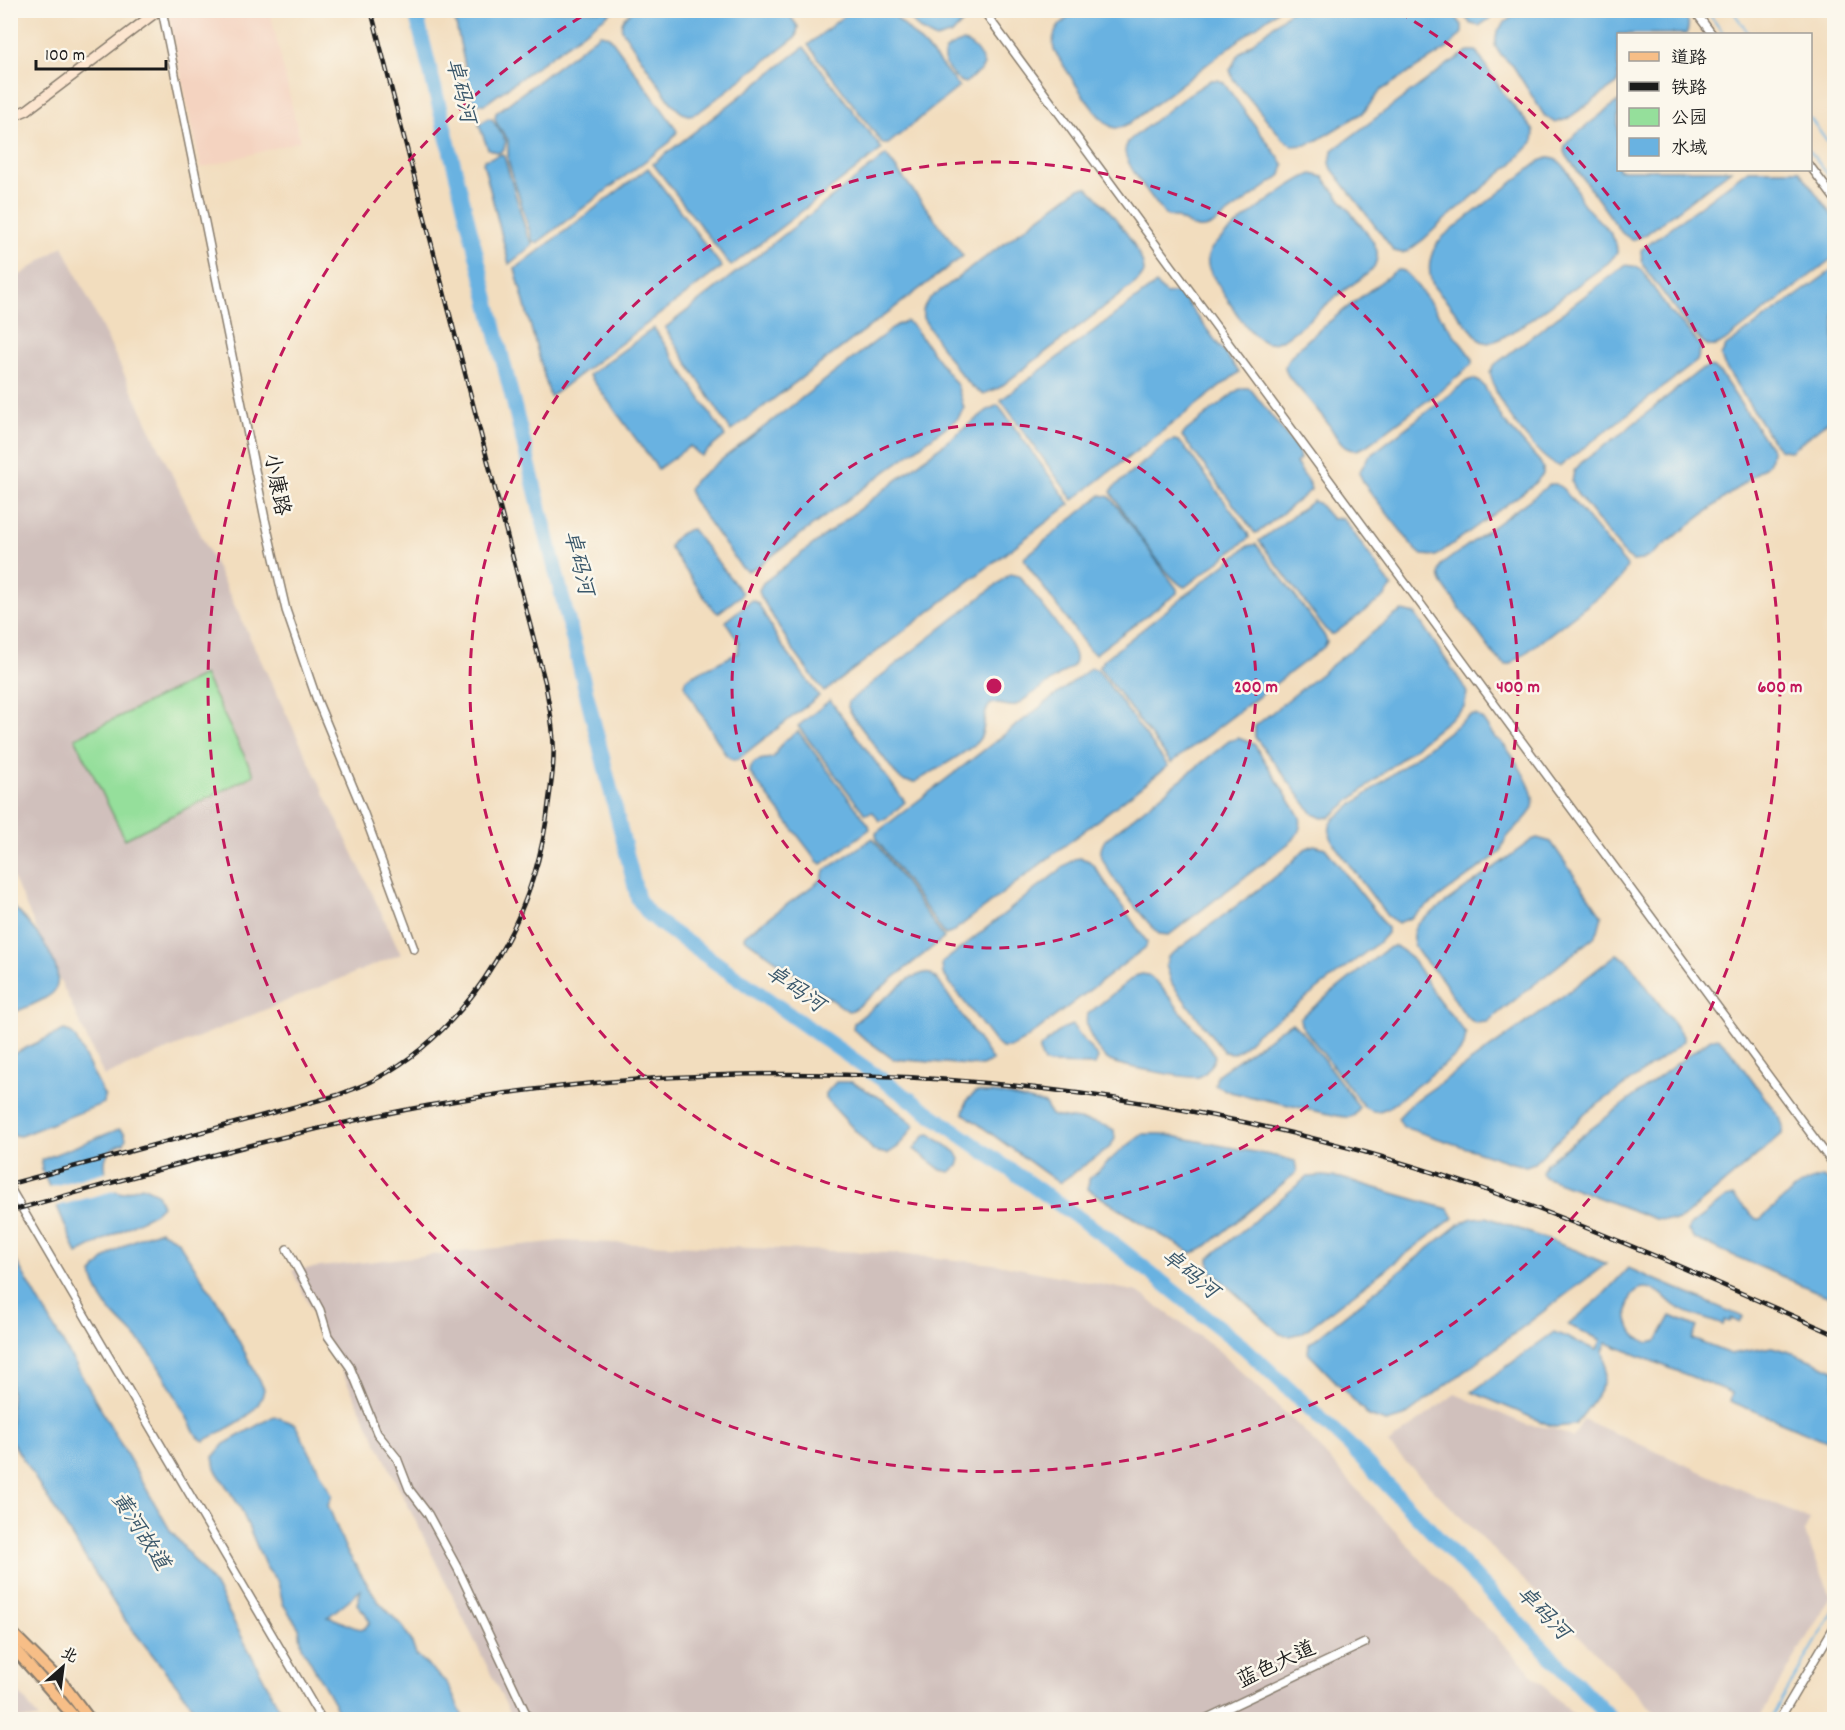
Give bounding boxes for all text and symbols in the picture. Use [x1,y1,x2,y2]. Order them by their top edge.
scale bar [36,33,166,71]
legend [1617,33,1812,171]
text: 100 m [45,44,85,69]
text: 道路 [1671,47,1707,72]
water label: 卓码河 [436,55,483,130]
text: 铁路 [1671,77,1707,102]
text: 公园 [1671,107,1707,132]
text: 水域 [1671,137,1707,162]
street label: 小康路 [254,451,296,519]
water label: 卓码河 [554,527,601,602]
centre of rings [984,676,1004,696]
text: 200 m [1234,676,1278,701]
text: 400 m [1496,676,1540,701]
text: 600 m [1758,676,1802,701]
water label: 卓码河 [758,958,832,1023]
water label: 卓码河 [1154,1242,1227,1310]
water label: 黄河故道 [102,1487,177,1579]
water label: 卓码河 [1508,1579,1578,1651]
street label: 蓝色大道 [1233,1635,1321,1697]
north arrow [33,1637,93,1697]
text: 北 [56,1642,81,1670]

